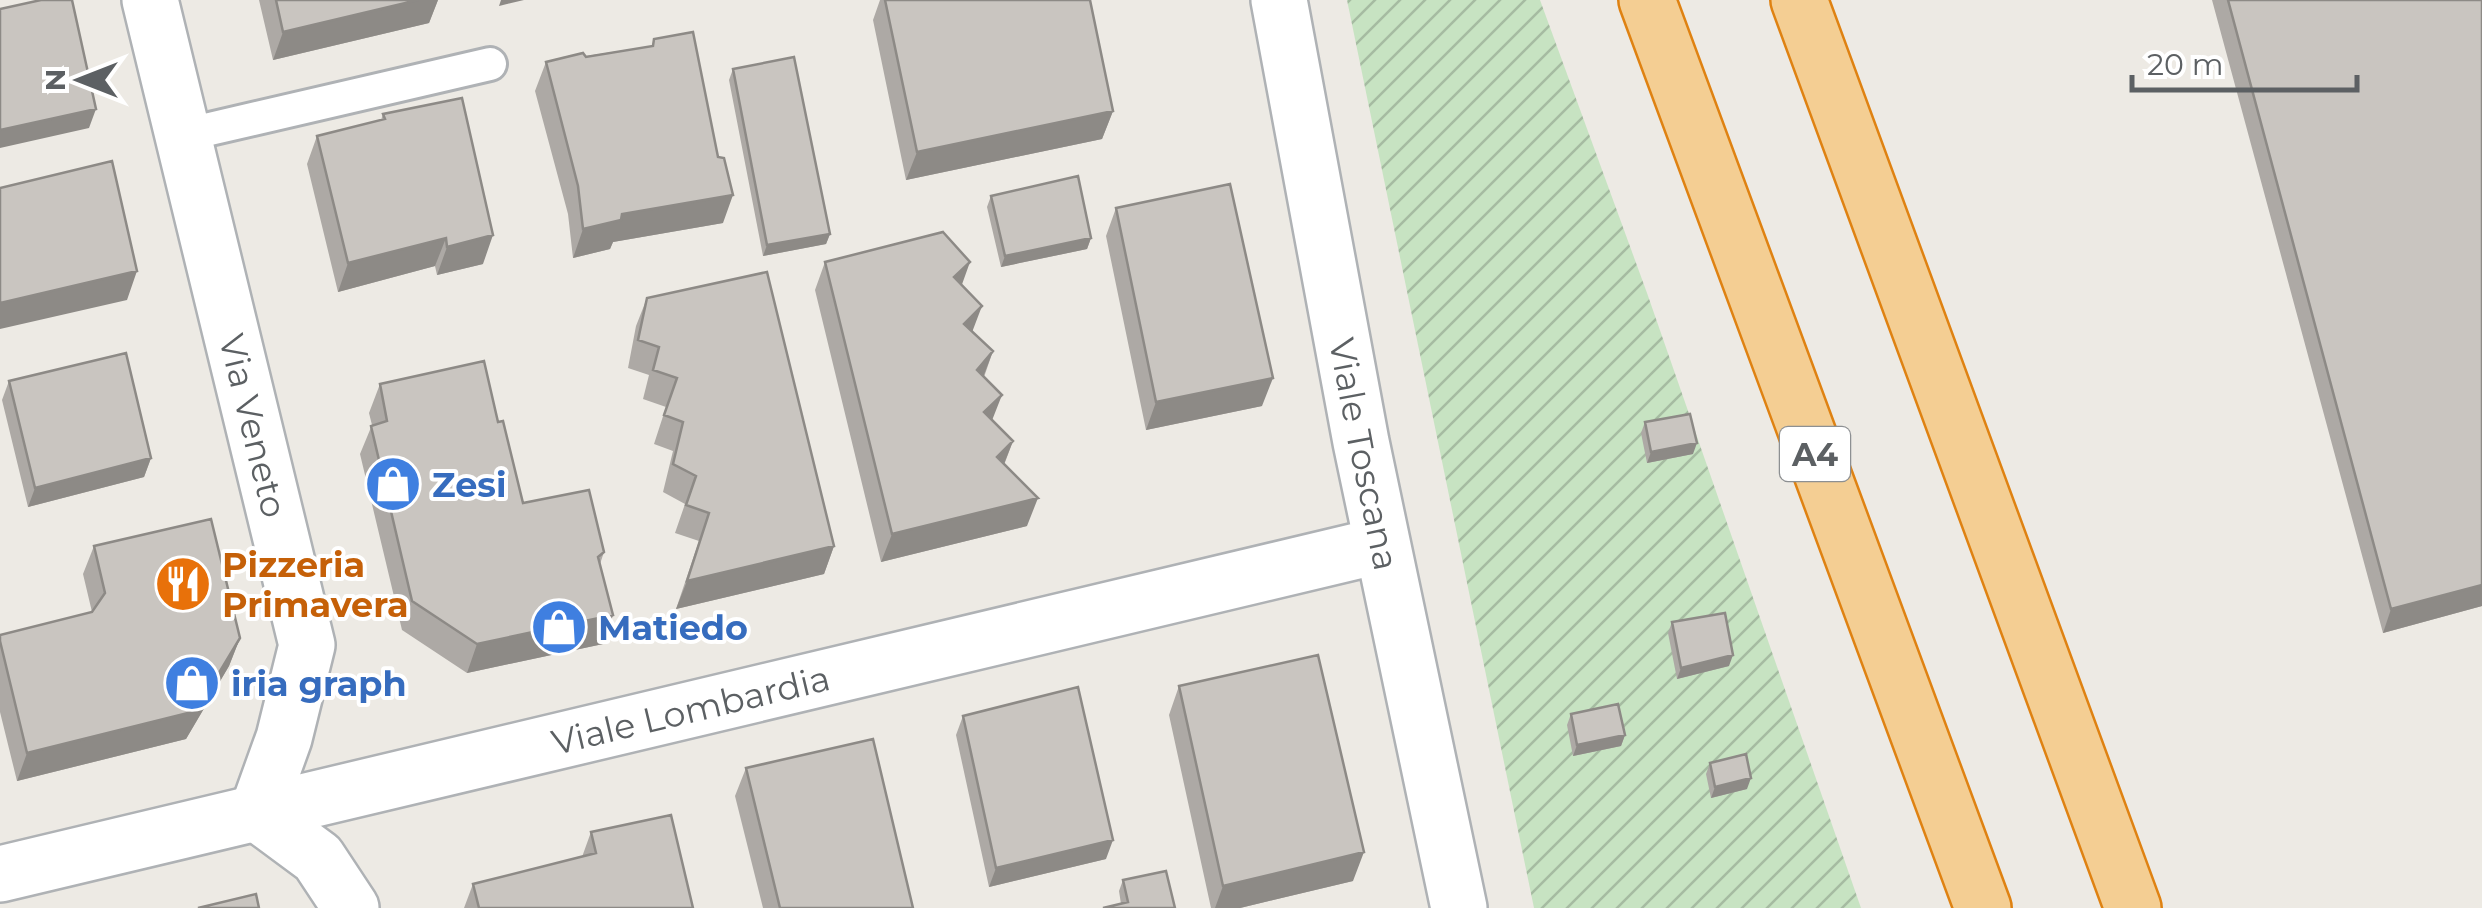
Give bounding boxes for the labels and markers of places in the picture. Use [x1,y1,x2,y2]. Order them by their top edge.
shop icon: Zesi [363,454,423,514]
place label: Zesi [432,463,506,506]
place label: Pizzeria Primavera [222,543,409,626]
restaurant icon: Pizzeria Primavera [153,554,213,614]
shop icon: Matiedo [529,597,589,657]
place label: Matiedo [598,606,748,649]
shop icon: iria graph [162,653,222,713]
place label: iria graph [231,662,407,705]

